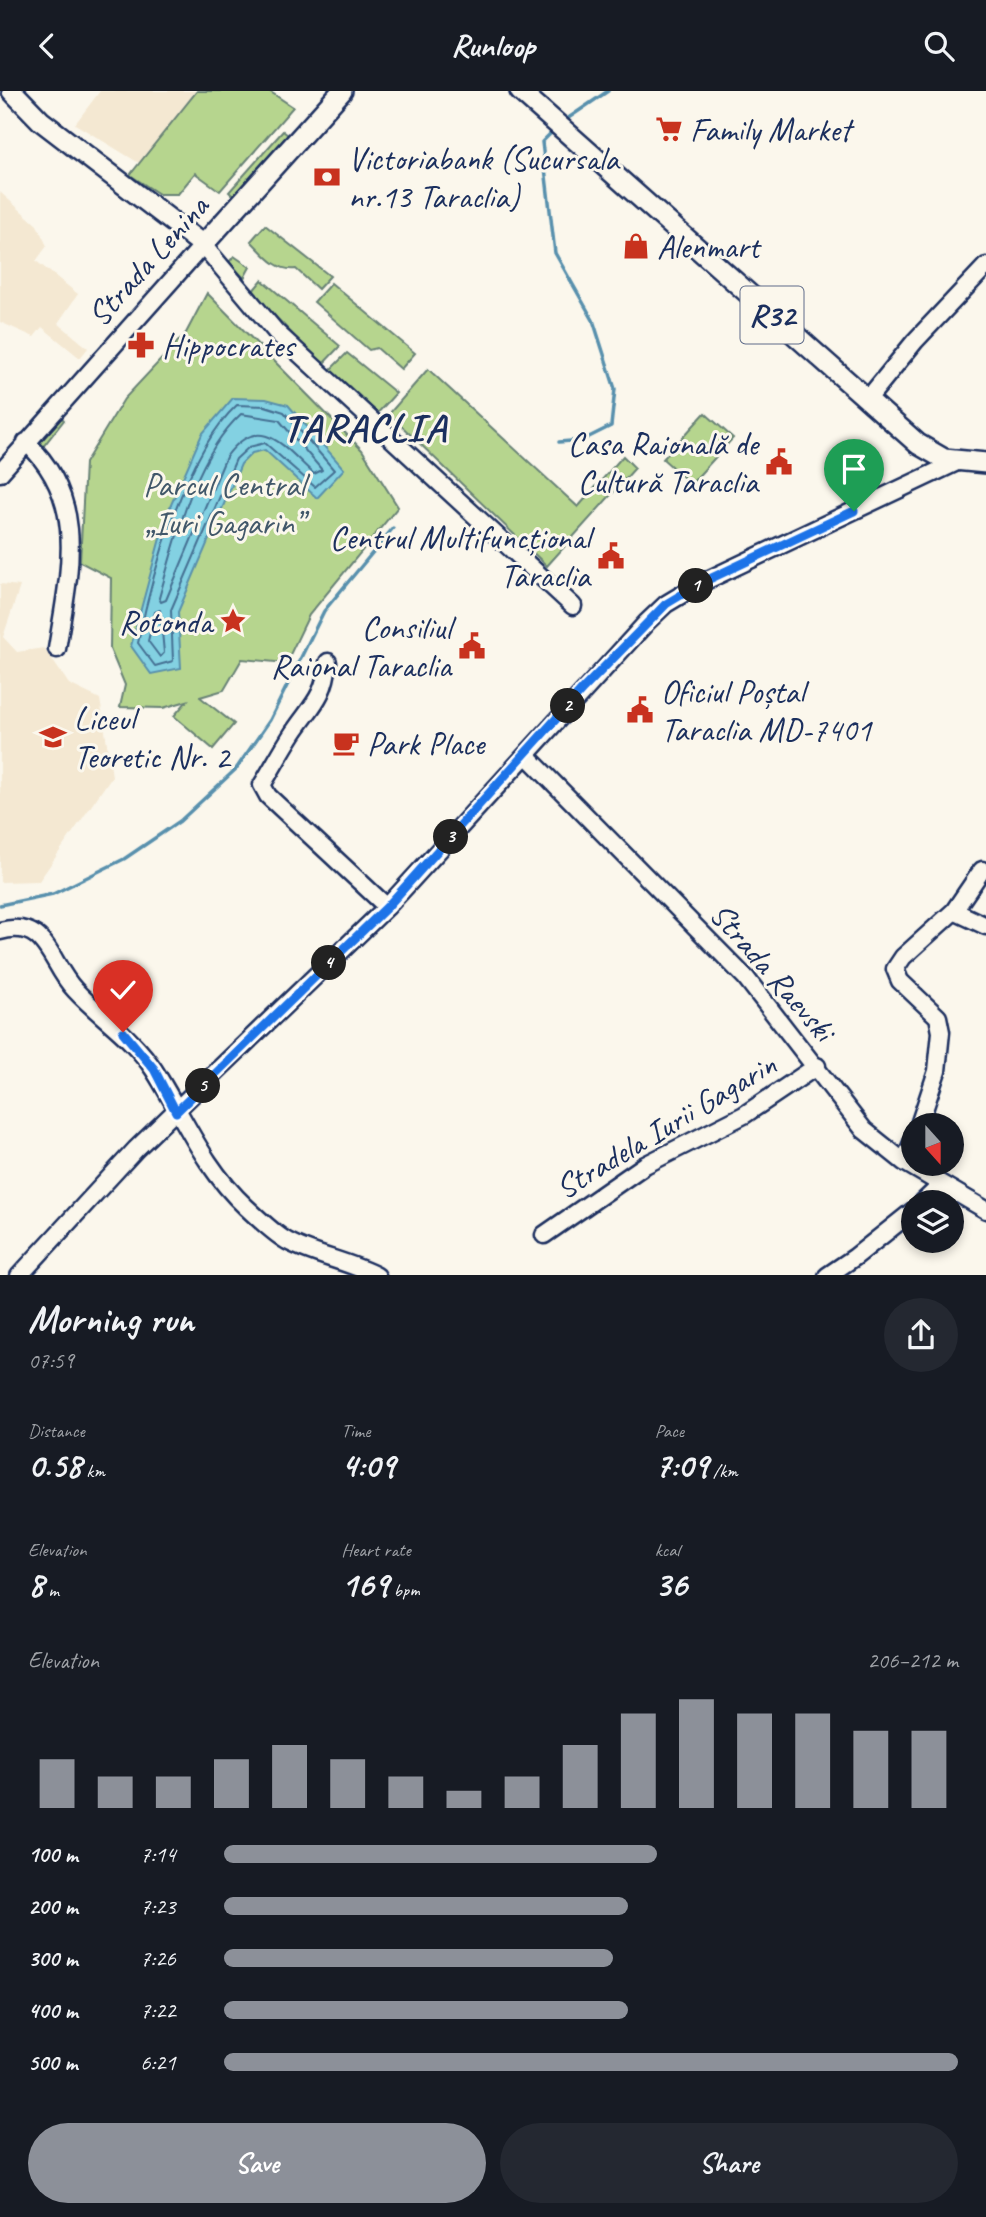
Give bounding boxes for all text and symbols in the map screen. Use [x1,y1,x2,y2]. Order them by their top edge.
text: Runloop [451,25,535,66]
icon: back [28,27,66,65]
icon: search [920,27,958,65]
place label: Family Market [690,109,855,151]
supermarket icon: Family Market [654,114,684,144]
place label: Victoriabank (Sucursala nr.13 Taraclia) [348,138,621,218]
bank icon: Victoriabank (Sucursala nr.13 Taraclia) [312,162,342,192]
street label: Strada Lenina [78,185,219,335]
place label: Alenmart [657,226,762,268]
shop icon: Alenmart [621,231,651,261]
road number: R32 [740,287,804,343]
place label: Hippocrates [162,325,297,367]
pharmacy icon: Hippocrates [126,330,156,360]
district label: TARACLIA [283,403,448,453]
place label: Casa Raională de Cultură Taraclia [568,423,761,503]
pin [824,439,884,511]
public building icon: Casa Raională de Cultură Taraclia [764,447,794,477]
icon: arrive [835,450,873,488]
park label: Parcul Central „Iuri Gagarin” [143,464,310,544]
place label: Centrul Multifuncțional Taraclia [330,517,595,597]
public building icon: Centrul Multifuncțional Taraclia [596,541,626,571]
pin: 1 [678,568,714,603]
text: 1 [691,573,700,597]
place label: Rotonda [119,601,214,643]
place icon: Rotonda [218,606,248,636]
place label: Consiliul Raional Taraclia [271,607,456,687]
public building icon: Consiliul Raional Taraclia [457,631,487,661]
place label: Oficiul Poștal Taraclia MD-7401 [661,671,874,751]
pin: 2 [550,689,586,723]
text: 2 [563,693,572,717]
public building icon: Oficiul Poștal Taraclia MD-7401 [625,695,655,725]
place label: Liceul Teoretic Nr. 2 [74,698,233,778]
school or university icon: Liceul Teoretic Nr. 2 [38,722,68,752]
place label: Park Place [367,723,486,765]
cafe icon: Park Place [331,728,361,758]
pin: 3 [434,819,468,855]
text: 3 [446,824,455,848]
street label: Strada Raevski [701,894,846,1053]
pin: 4 [312,945,346,981]
text: 4 [324,950,333,974]
pin [93,960,153,1032]
icon: check [104,971,142,1009]
street label: Stradela Iurii Gagarin [547,1043,784,1208]
pin: 5 [186,1069,220,1103]
text: 5 [198,1073,207,1097]
north arrow [901,1113,964,1176]
map controls [901,1113,964,1253]
button: layers [901,1190,964,1253]
text: Morning run [28,1296,194,1343]
button: share [884,1298,958,1372]
text: 07:59 [28,1346,74,1375]
text: Distance [28,1419,85,1443]
text: Time [341,1419,370,1443]
text: Pace [655,1419,684,1443]
text: 0.58 [28,1443,82,1488]
text: 4:09 [341,1443,395,1488]
text: 7:09 [655,1443,708,1488]
text: km [82,1459,105,1483]
text: /km [708,1459,738,1483]
text: Elevation [28,1538,86,1562]
text: Heart rate [341,1538,411,1562]
text: kcal [655,1538,680,1562]
text: 8 [28,1562,44,1607]
text: 169 [341,1562,389,1607]
text: 36 [655,1562,687,1607]
text: m [44,1578,59,1602]
text: bpm [389,1578,420,1602]
text: Elevation [28,1646,99,1675]
text: 206–212 m [867,1646,958,1675]
text: 100 m [28,1840,78,1869]
text: 7:14 [140,1840,176,1869]
text: 200 m [28,1892,78,1921]
text: 7:23 [140,1892,176,1921]
text: 300 m [28,1944,78,1973]
text: 7:26 [140,1944,176,1973]
text: 400 m [28,1996,78,2025]
text: 7:22 [140,1996,176,2025]
text: 500 m [28,2048,77,2077]
text: 6:21 [140,2048,176,2077]
button: Save [28,2123,486,2203]
button: Share [500,2123,958,2203]

